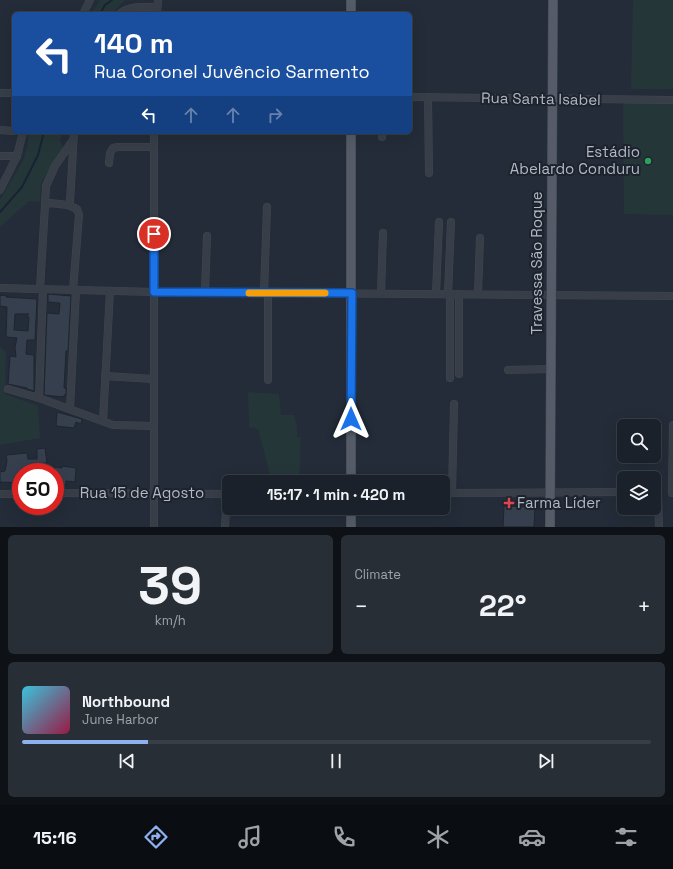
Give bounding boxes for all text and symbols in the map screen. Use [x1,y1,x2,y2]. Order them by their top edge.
text: 140 m [94,25,174,61]
icon: left [28,28,80,80]
text: Rua Coronel Juvêncio Sarmento [94,60,370,83]
street label: Rua Santa Isabel [481,88,601,109]
icon: left [138,104,160,126]
icon: ahead [180,104,202,126]
icon: ahead [222,104,244,126]
icon: right [264,104,286,126]
place label: Estádio Abelardo Conduru [510,142,640,178]
marker: Estádio Abelardo Conduru [643,156,653,166]
street label: Travessa São Roque [527,191,546,335]
pin [137,217,171,251]
icon: arrive [143,223,165,245]
position arrow [330,398,372,440]
map controls [617,419,661,515]
button: search [617,419,661,463]
speed limit sign: 50 [12,463,64,515]
button: layers [617,471,661,515]
street label: Rua 15 de Agosto [80,483,204,502]
text: 15:17 · 1 min · 420 m [267,485,405,504]
place label: Farma Líder [517,493,601,512]
marker: Farma Líder [504,498,514,508]
text: 39 [138,553,202,619]
text: Climate [355,566,401,583]
text: 22° [479,586,526,625]
text: − [355,592,368,620]
text: + [637,592,651,620]
text: km/h [155,612,186,629]
text: Northbound [82,692,170,711]
text: June Harbor [82,711,159,728]
icon: previous [116,750,138,772]
icon: pause [325,750,347,772]
icon: next [535,750,557,772]
icon: directions [142,823,170,851]
icon: music [236,823,264,851]
icon: phone [330,823,358,851]
icon: climate [424,823,452,851]
icon: car [518,823,546,851]
icon: filters [612,823,640,851]
text: 15:16 [33,826,77,849]

